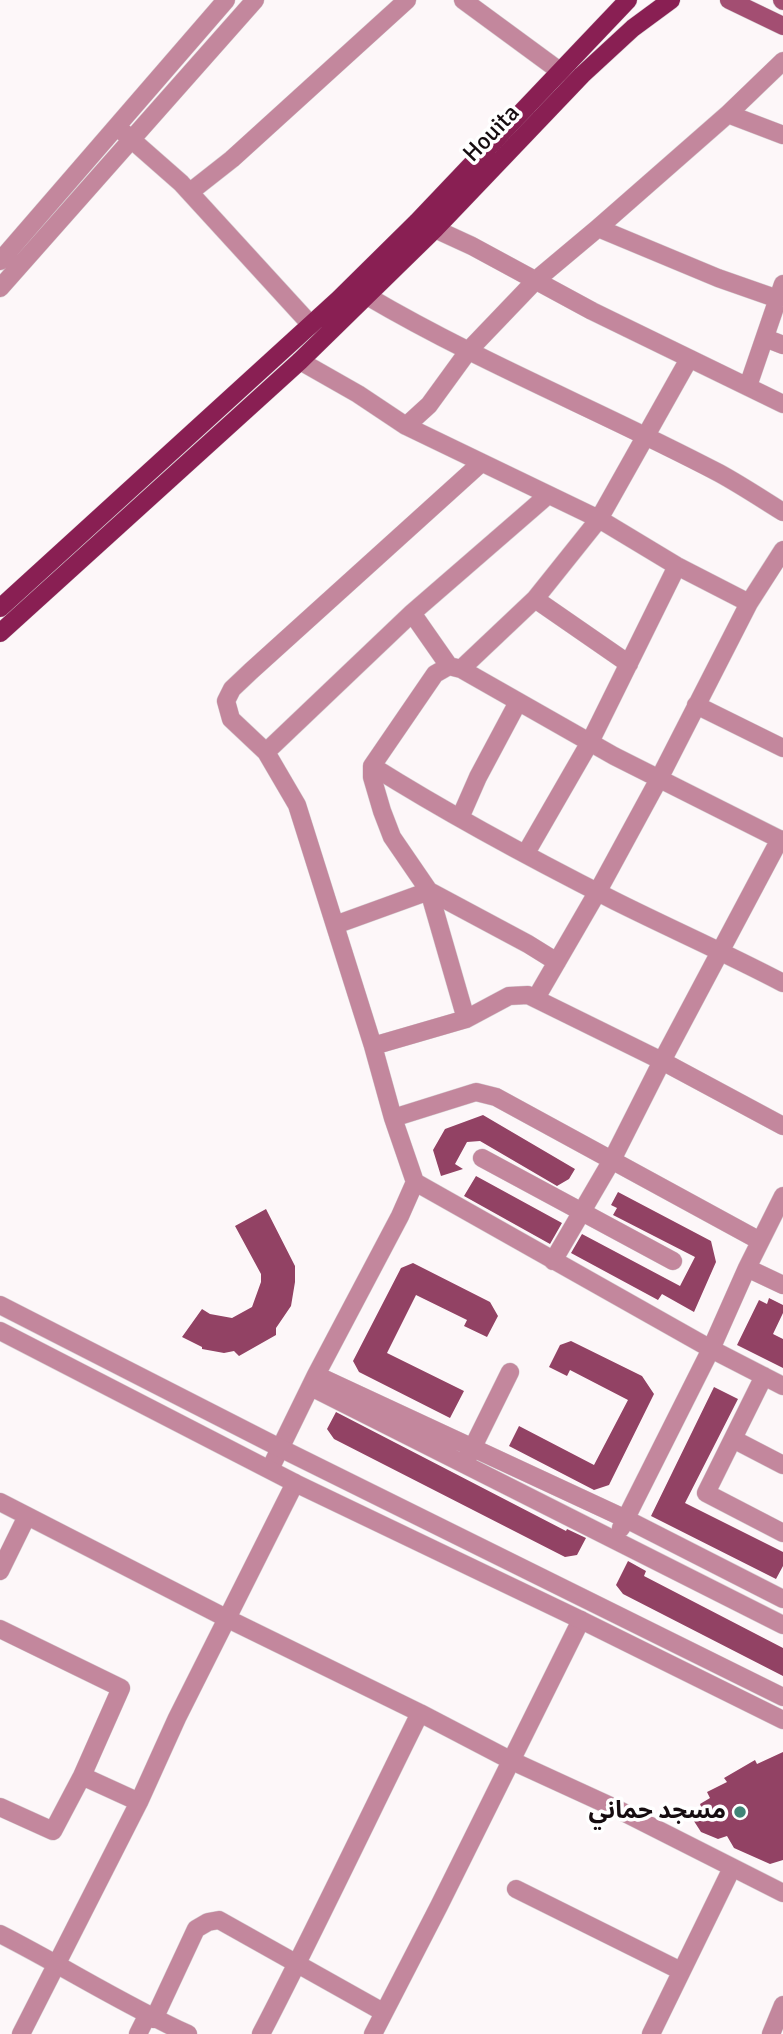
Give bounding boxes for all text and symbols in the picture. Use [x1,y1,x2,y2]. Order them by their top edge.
street label: Houita [458,99,526,169]
place label: مسجد حماني [588,1798,726,1826]
marker: مسجد حماني [732,1804,748,1820]

